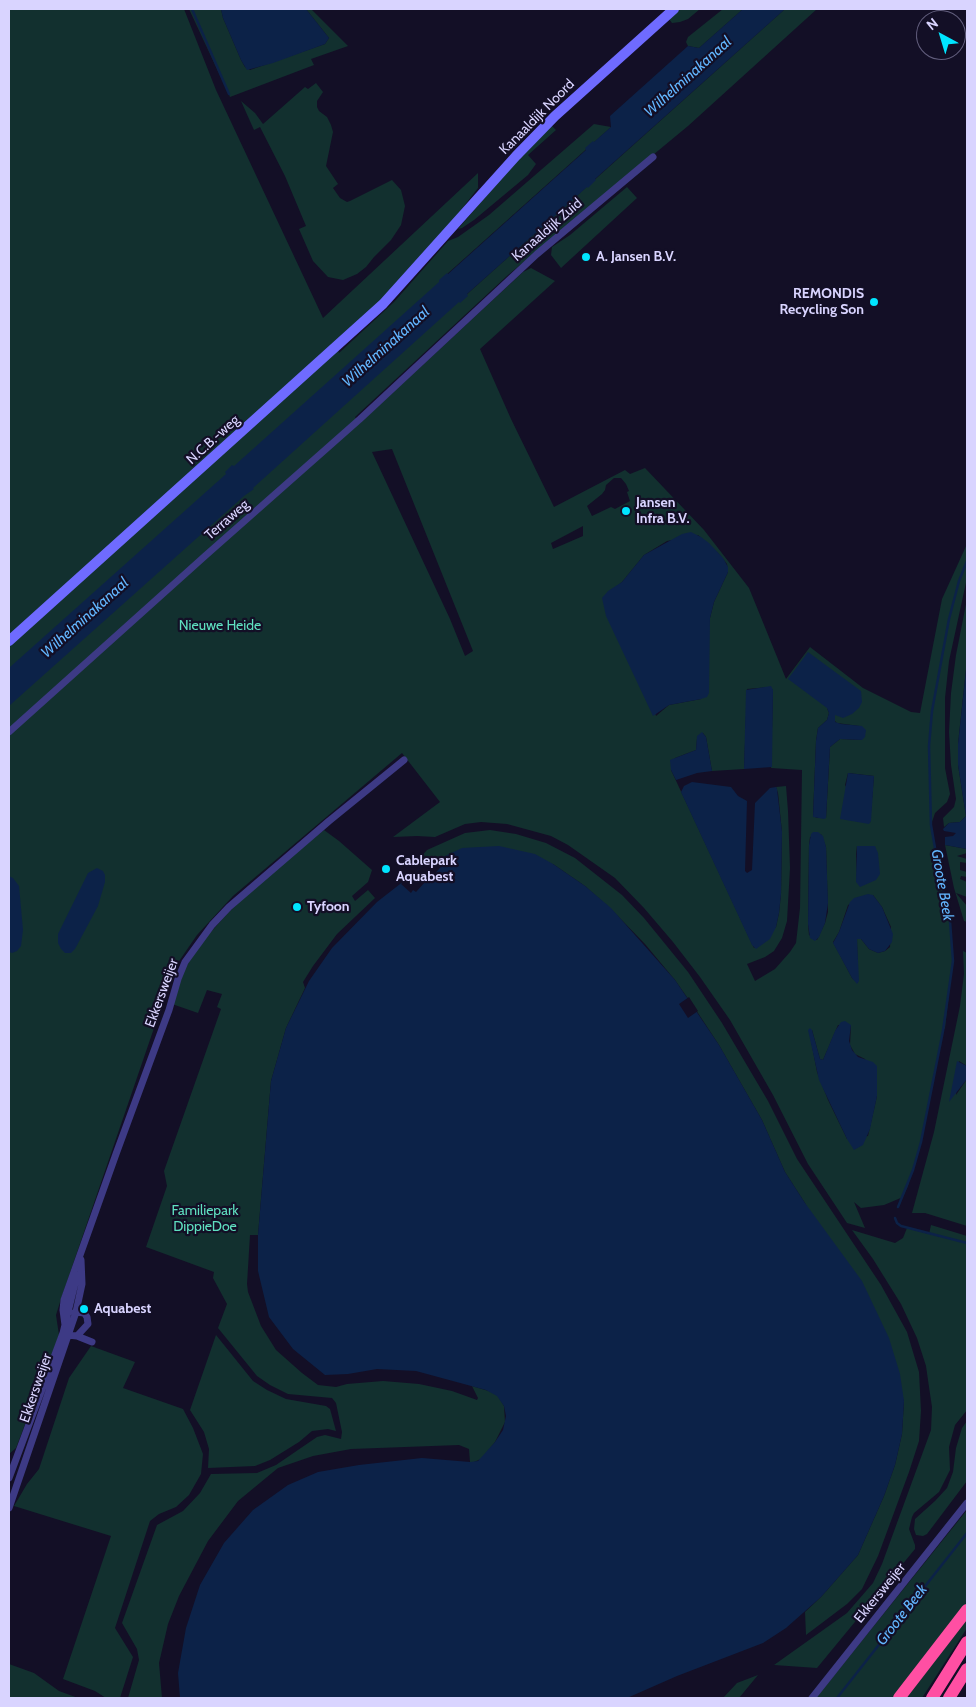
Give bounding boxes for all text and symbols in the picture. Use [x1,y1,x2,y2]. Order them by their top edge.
north arrow [916,10,966,60]
text: N [923,14,942,34]
water label: Wilhelminakanaal [641,33,735,121]
street label: Kanaaldijk Noord [496,76,578,158]
street label: Kanaaldijk Zuid [508,195,586,265]
place label: A. Jansen B.V. [596,249,676,265]
marker: A. Jansen B.V. [580,251,592,263]
place label: REMONDIS Recycling Son [779,286,864,318]
marker: REMONDIS Recycling Son [868,296,880,308]
water label: Wilhelminakanaal [339,303,433,391]
street label: N.C.B.-weg [183,412,243,468]
place label: Jansen Infra B.V. [636,495,690,528]
street label: Terraweg [201,496,253,544]
marker: Jansen Infra B.V. [620,505,632,517]
water label: Wilhelminakanaal [38,574,132,662]
park label: Nieuwe Heide [179,618,261,634]
water label: Groote Beek [927,848,957,922]
place label: Cablepark Aquabest [396,853,457,886]
marker: Cablepark Aquabest [380,863,392,875]
place label: Tyfoon [307,899,350,915]
marker: Tyfoon [291,901,303,913]
street label: Ekkersweijer [142,956,182,1030]
park label: Familiepark DippieDoe [171,1203,239,1236]
place label: Aquabest [94,1301,151,1317]
marker: Aquabest [78,1303,90,1315]
street label: Ekkersweijer [16,1351,56,1425]
street label: Ekkersweijer [851,1560,909,1626]
water label: Groote Beek [873,1581,931,1649]

